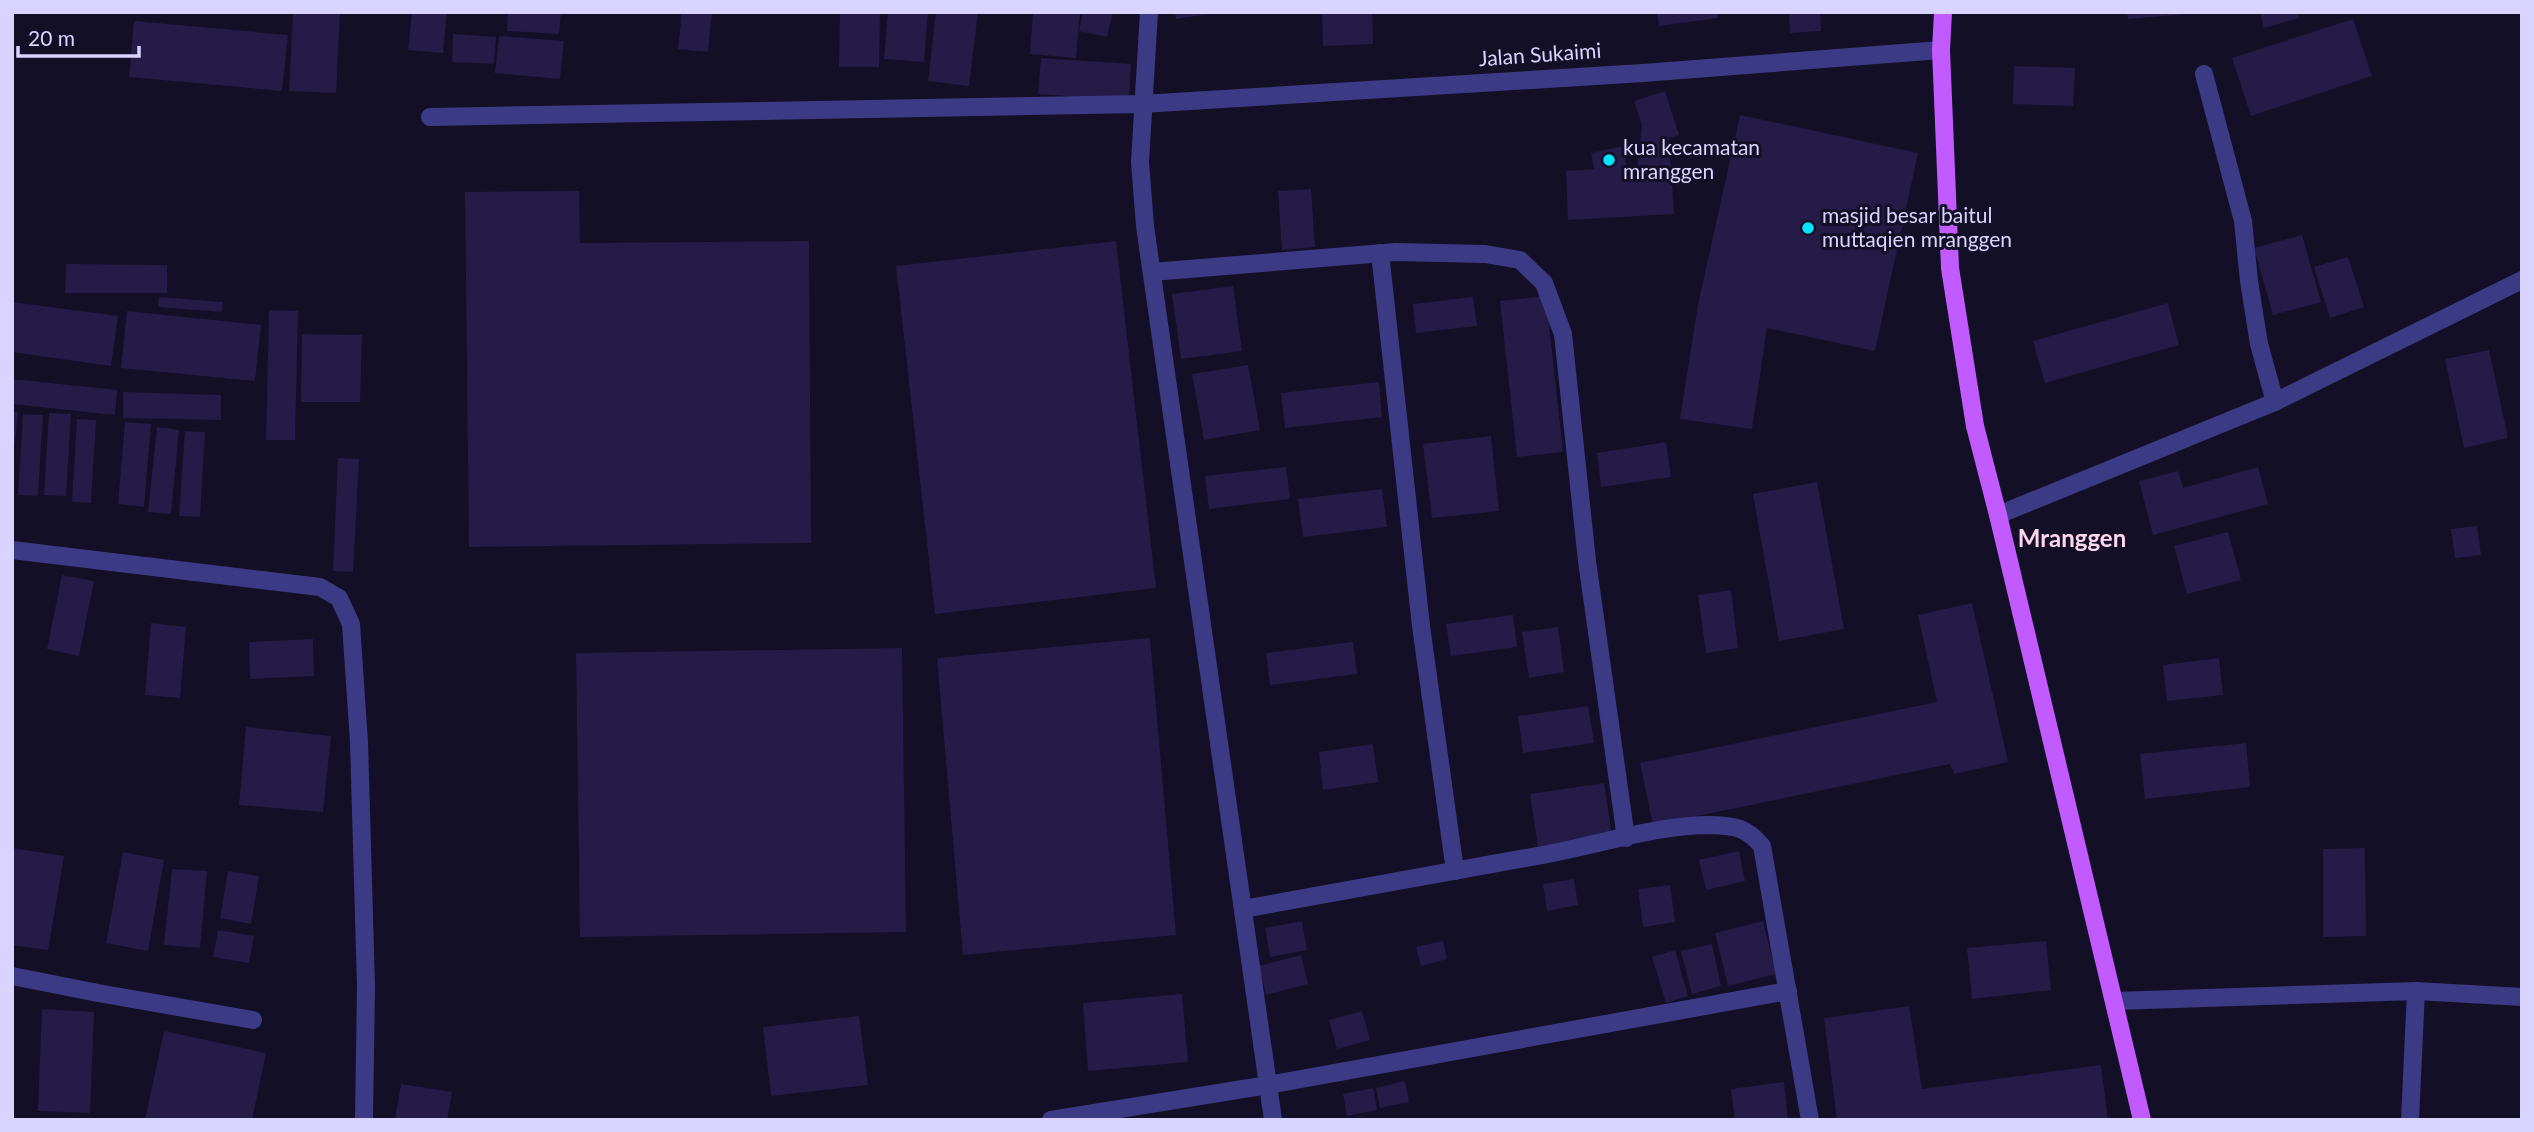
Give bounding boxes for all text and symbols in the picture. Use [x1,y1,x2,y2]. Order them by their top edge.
scale bar [18,14,138,58]
text: 20 m [28,25,75,50]
street label: Jalan Sukaimi [1478,37,1602,70]
place label: kua kecamatan mranggen [1623,134,1760,183]
marker: kua kecamatan mranggen [1601,152,1617,168]
place label: masjid besar baitul muttaqien mranggen [1822,202,2012,251]
marker: masjid besar baitul muttaqien mranggen [1800,220,1816,236]
district label: Mranggen [2018,523,2126,552]

